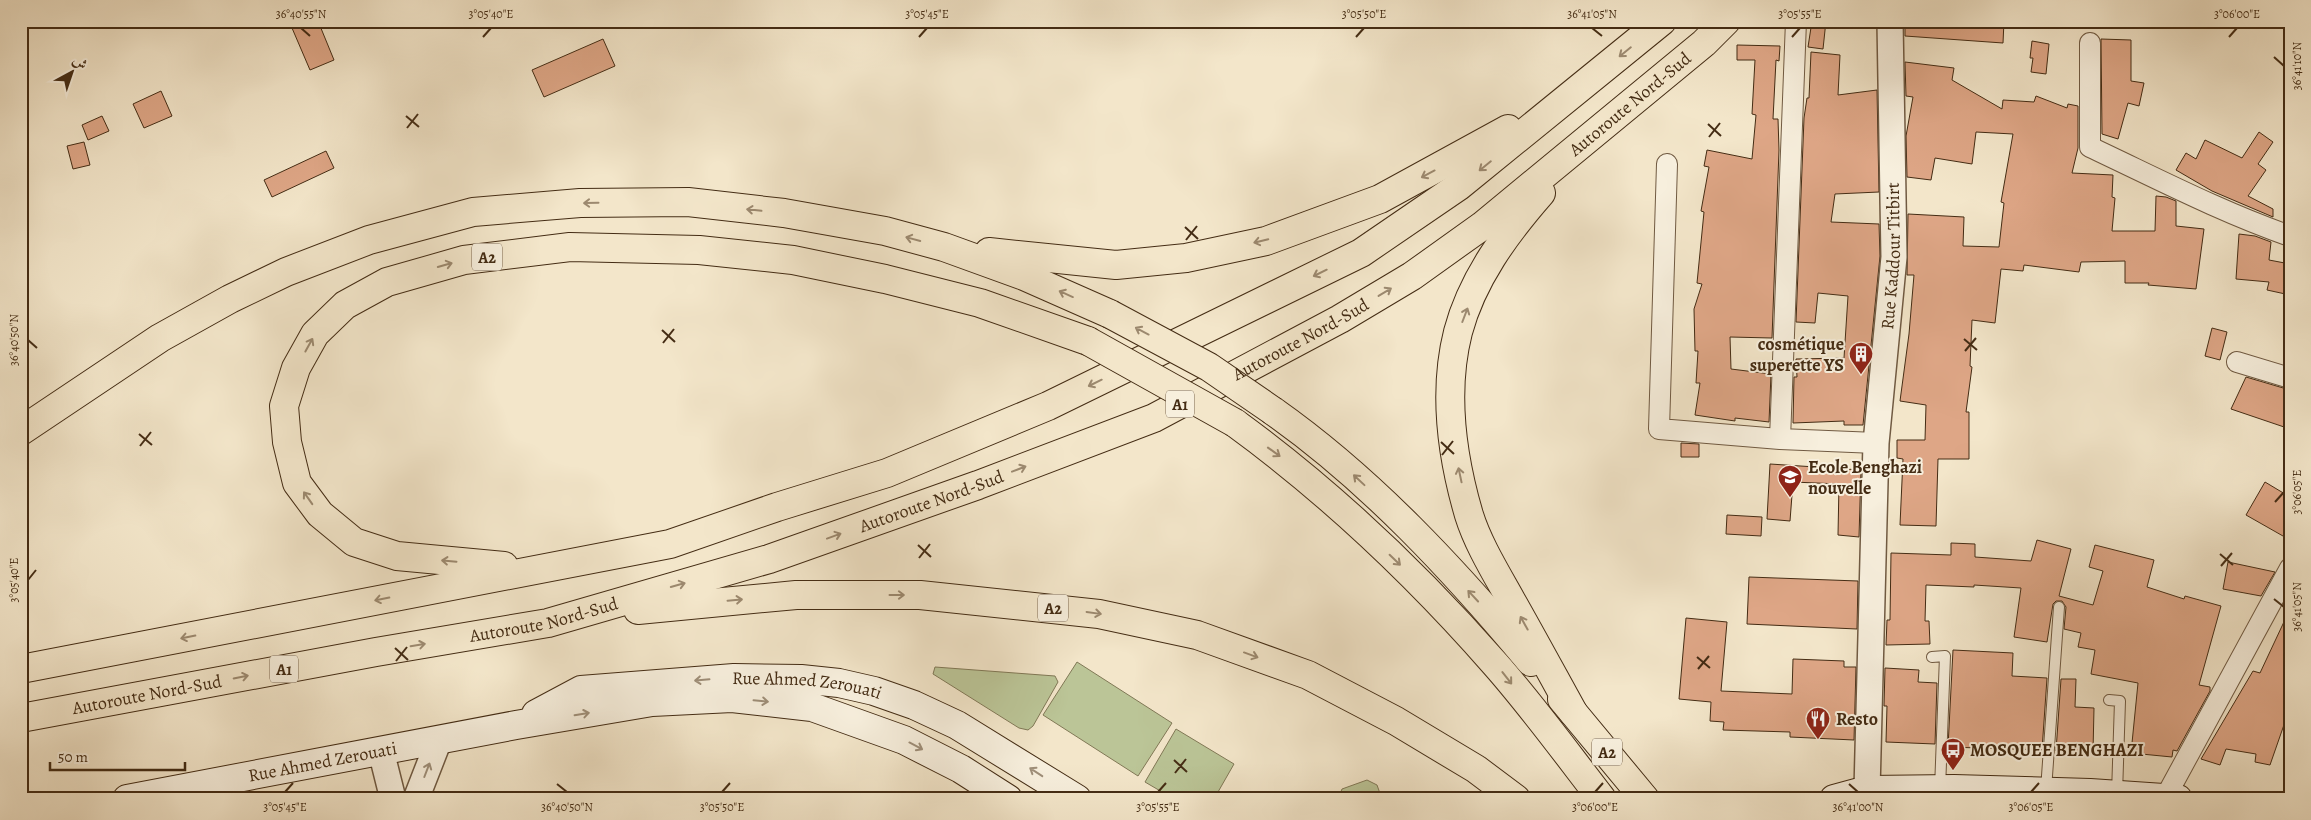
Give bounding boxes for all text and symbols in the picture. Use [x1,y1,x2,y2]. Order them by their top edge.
text: 36°40'55"N [276,6,327,22]
text: 3°05'40"E [469,6,513,22]
text: 3°05'45"E [905,6,949,22]
text: 3°05'50"E [1342,6,1386,22]
text: 36°41'05"N [1567,6,1617,22]
text: 3°05'55"E [1778,6,1822,22]
text: 3°06'00"E [2214,6,2260,22]
text: 36°41'10"N [2289,41,2305,90]
street label: Autoroute Nord-Sud [1563,46,1696,162]
one-way arrow [1618,47,1631,58]
north arrow [48,48,98,98]
text: ش [69,51,92,74]
one-way arrow [1478,160,1491,171]
one-way arrow [1420,169,1435,179]
street label: Rue Kaddour Titbirt [1875,182,1906,330]
one-way arrow [584,198,600,208]
one-way arrow [746,205,762,215]
one-way arrow [906,234,922,243]
one-way arrow [1254,237,1270,246]
road number: A2 [472,243,502,270]
one-way arrow [436,260,452,270]
one-way arrow [1313,269,1328,278]
one-way arrow [1378,286,1392,296]
one-way arrow [1059,289,1074,299]
street label: Autoroute Nord-Sud [1227,292,1373,387]
one-way arrow [1461,308,1470,323]
text: 36°40'50"N [6,314,22,366]
one-way arrow [1135,326,1150,336]
place label: cosmétique superette YS [1750,332,1844,377]
one-way arrow [305,338,314,353]
building icon: cosmétique superette YS [1848,341,1874,375]
one-way arrow [1088,379,1103,388]
road number: A1 [1166,390,1194,418]
one-way arrow [1267,447,1281,457]
place label: Ecole Benghazi nouvelle [1808,455,1922,500]
street label: Autoroute Nord-Sud [855,464,1007,538]
one-way arrow [1011,464,1026,473]
school or university icon: Ecole Benghazi nouvelle [1777,464,1803,498]
one-way arrow [1455,468,1464,484]
text: 3°06'05"E [2289,470,2305,514]
one-way arrow [1352,474,1365,486]
one-way arrow [303,491,313,505]
one-way arrow [825,531,841,540]
one-way arrow [1389,554,1402,566]
one-way arrow [442,556,458,566]
text: 3°05'40"E [6,558,22,602]
one-way arrow [670,579,686,589]
text: 36°41'05"N [2289,582,2305,632]
one-way arrow [1467,589,1479,602]
one-way arrow [889,590,905,600]
street label: Autoroute Nord-Sud [467,591,621,648]
road number: A2 [1038,594,1068,622]
one-way arrow [374,595,390,605]
one-way arrow [727,595,743,605]
one-way arrow [1085,608,1101,618]
one-way arrow [1519,616,1529,631]
one-way arrow [181,633,197,643]
one-way arrow [410,639,426,649]
one-way arrow [1242,651,1258,660]
road number: A1 [270,656,298,682]
street label: Rue Ahmed Zerouati [732,666,885,705]
street label: Autoroute Nord-Sud [69,669,224,720]
one-way arrow [233,671,249,681]
one-way arrow [1501,671,1512,684]
one-way arrow [694,676,710,685]
one-way arrow [752,696,768,706]
restaurant icon: Resto [1805,706,1831,740]
place label: Resto [1836,707,1878,731]
one-way arrow [573,709,589,719]
street label: Rue Ahmed Zerouati [246,736,399,788]
bus stop icon: MOSQUEE BENGHAZI [1940,737,1966,771]
place label: MOSQUEE BENGHAZI [1970,738,2144,762]
road number: A2 [1592,739,1622,766]
scale bar [50,740,185,772]
one-way arrow [908,741,923,751]
text: 50 m [58,747,88,767]
one-way arrow [423,762,432,778]
one-way arrow [1029,767,1043,777]
text: 3°05'45"E [263,799,307,815]
text: 36°40'50"N [541,799,593,815]
text: 3°05'50"E [700,799,744,815]
text: 3°05'55"E [1136,799,1180,815]
text: 3°06'00"E [1572,799,1618,815]
text: 36°41'00"N [1833,799,1884,815]
text: 3°06'05"E [2009,799,2053,815]

